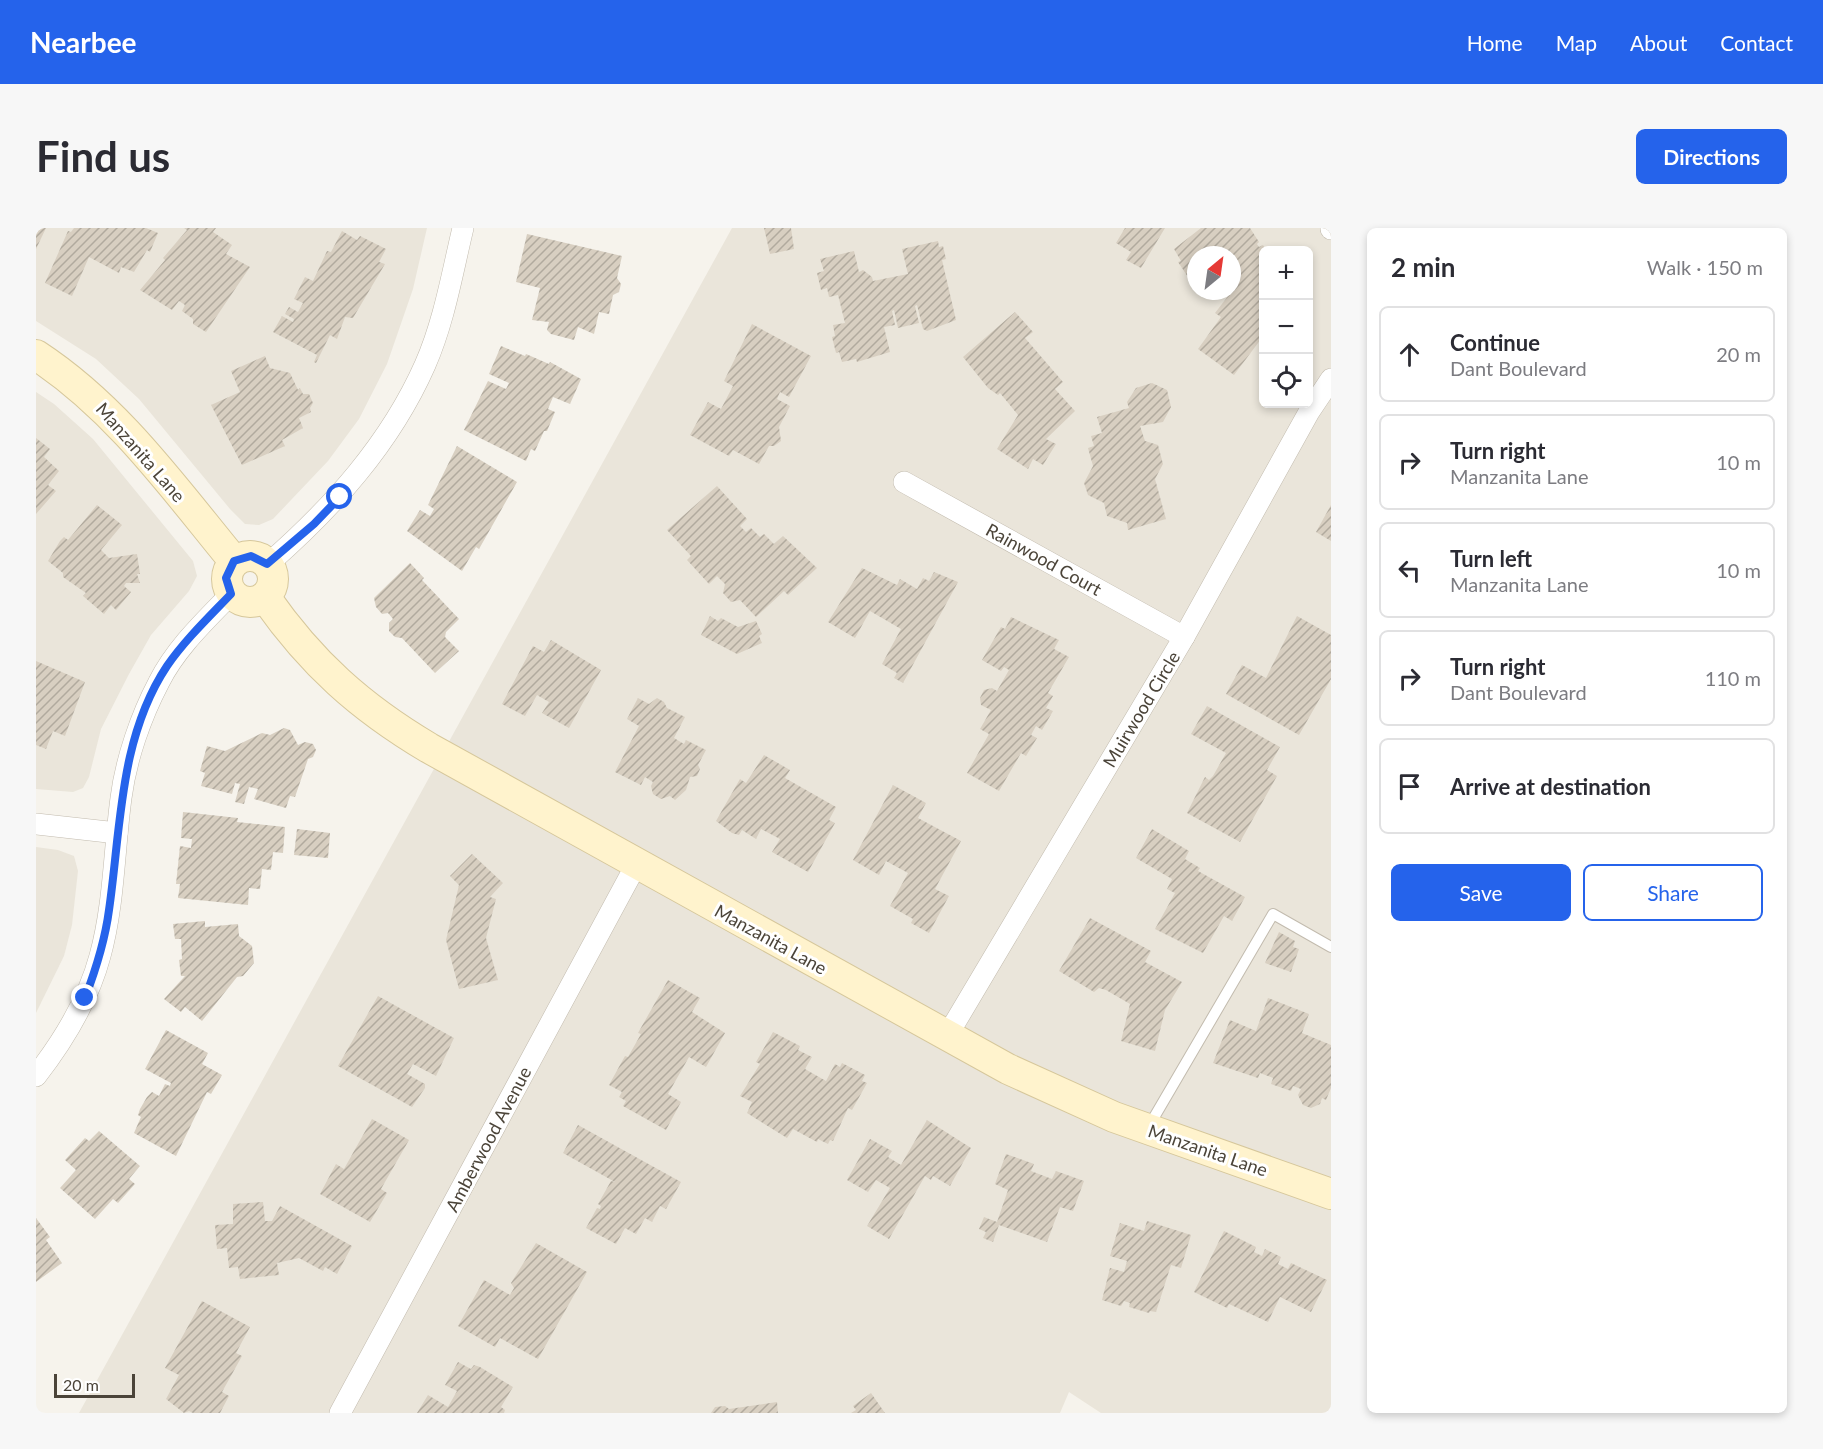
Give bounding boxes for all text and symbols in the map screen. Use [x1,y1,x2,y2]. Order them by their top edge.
text: Nearbee [30,25,137,59]
text: Home [1467,30,1523,55]
text: Map [1556,30,1597,55]
text: About [1630,30,1687,55]
text: Contact [1720,30,1793,55]
button: Directions [1636,129,1787,184]
text: Find us [36,131,170,181]
north arrow [1187,246,1241,300]
map controls [1259,246,1313,408]
button: + [1259,246,1313,300]
text: 2 min [1391,251,1455,283]
text: Walk · 150 m [1647,255,1763,279]
button: − [1259,300,1313,354]
text: Continue [1450,329,1540,356]
icon: ahead [1393,338,1426,371]
text: 20 m [1716,342,1761,366]
button: locate [1259,354,1313,408]
text: Dant Boulevard [1450,356,1587,380]
street label: Manzanita Lane [92,398,190,506]
text: Turn right [1450,437,1545,464]
icon: right [1393,446,1426,479]
text: 10 m [1716,450,1761,474]
text: Manzanita Lane [1450,464,1588,488]
route start [326,483,352,509]
street label: Rainwood Court [982,518,1106,600]
text: Turn left [1450,545,1532,572]
icon: left [1393,554,1426,587]
text: 10 m [1716,558,1761,582]
text: Manzanita Lane [1450,572,1588,596]
street label: Muirwood Circle [1098,647,1184,771]
text: Turn right [1450,653,1545,680]
icon: right [1393,662,1426,695]
text: 110 m [1705,666,1761,690]
text: Dant Boulevard [1450,680,1587,704]
icon: arrive [1393,770,1426,803]
text: Arrive at destination [1450,773,1651,800]
button: Save [1391,864,1571,921]
button: Share [1583,864,1763,921]
street label: Manzanita Lane [711,899,831,979]
route end [71,984,97,1010]
street label: Amberwood Avenue [440,1063,536,1215]
street label: Manzanita Lane [1146,1119,1270,1181]
scale bar [54,1371,135,1398]
text: 20 m [63,1375,99,1394]

